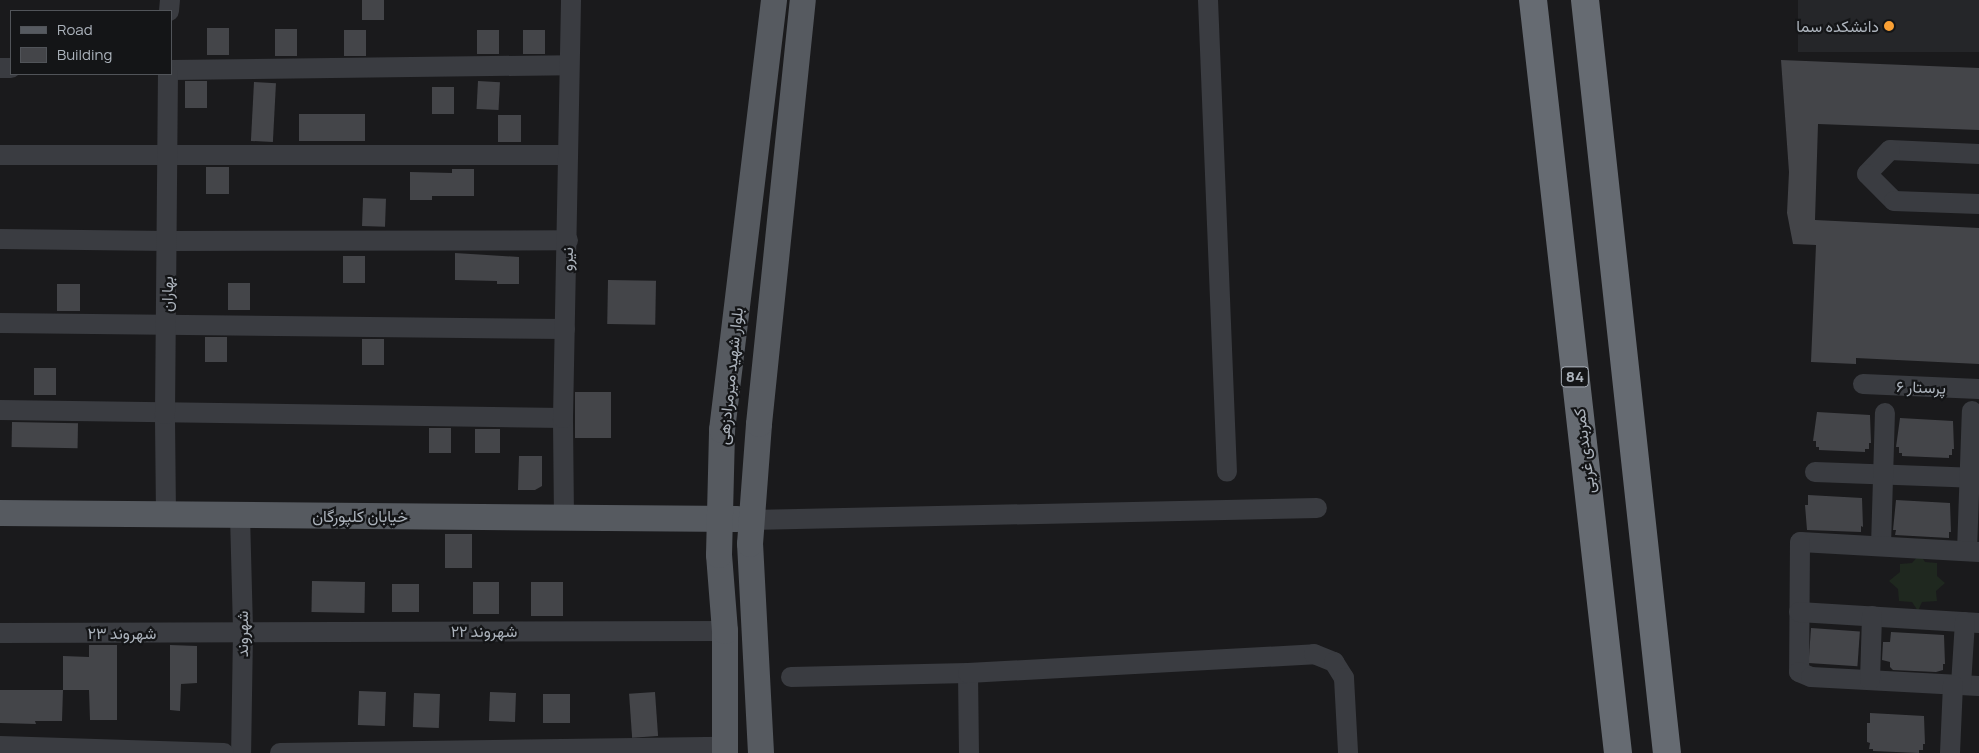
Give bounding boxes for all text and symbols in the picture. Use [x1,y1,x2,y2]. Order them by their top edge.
legend [10,10,172,75]
place label: دانشکده سما [1796,16,1879,36]
text: Road [57,19,93,40]
marker: دانشکده سما [1883,20,1895,32]
text: Building [57,44,112,65]
street label: نیرو [557,247,577,271]
street label: بهاران [157,276,177,312]
street label: بلوار شهید میرمرادزهی [713,306,747,446]
road number: 84 [1560,364,1590,390]
street label: پرستار ۶ [1896,377,1946,397]
street label: کمربندی غربی [1569,407,1599,495]
street label: خیابان کلپورگان [312,506,408,526]
street label: شهروند [232,611,252,657]
street label: شهروند ۲۲ [451,621,517,641]
street label: شهروند ۲۳ [88,623,156,643]

